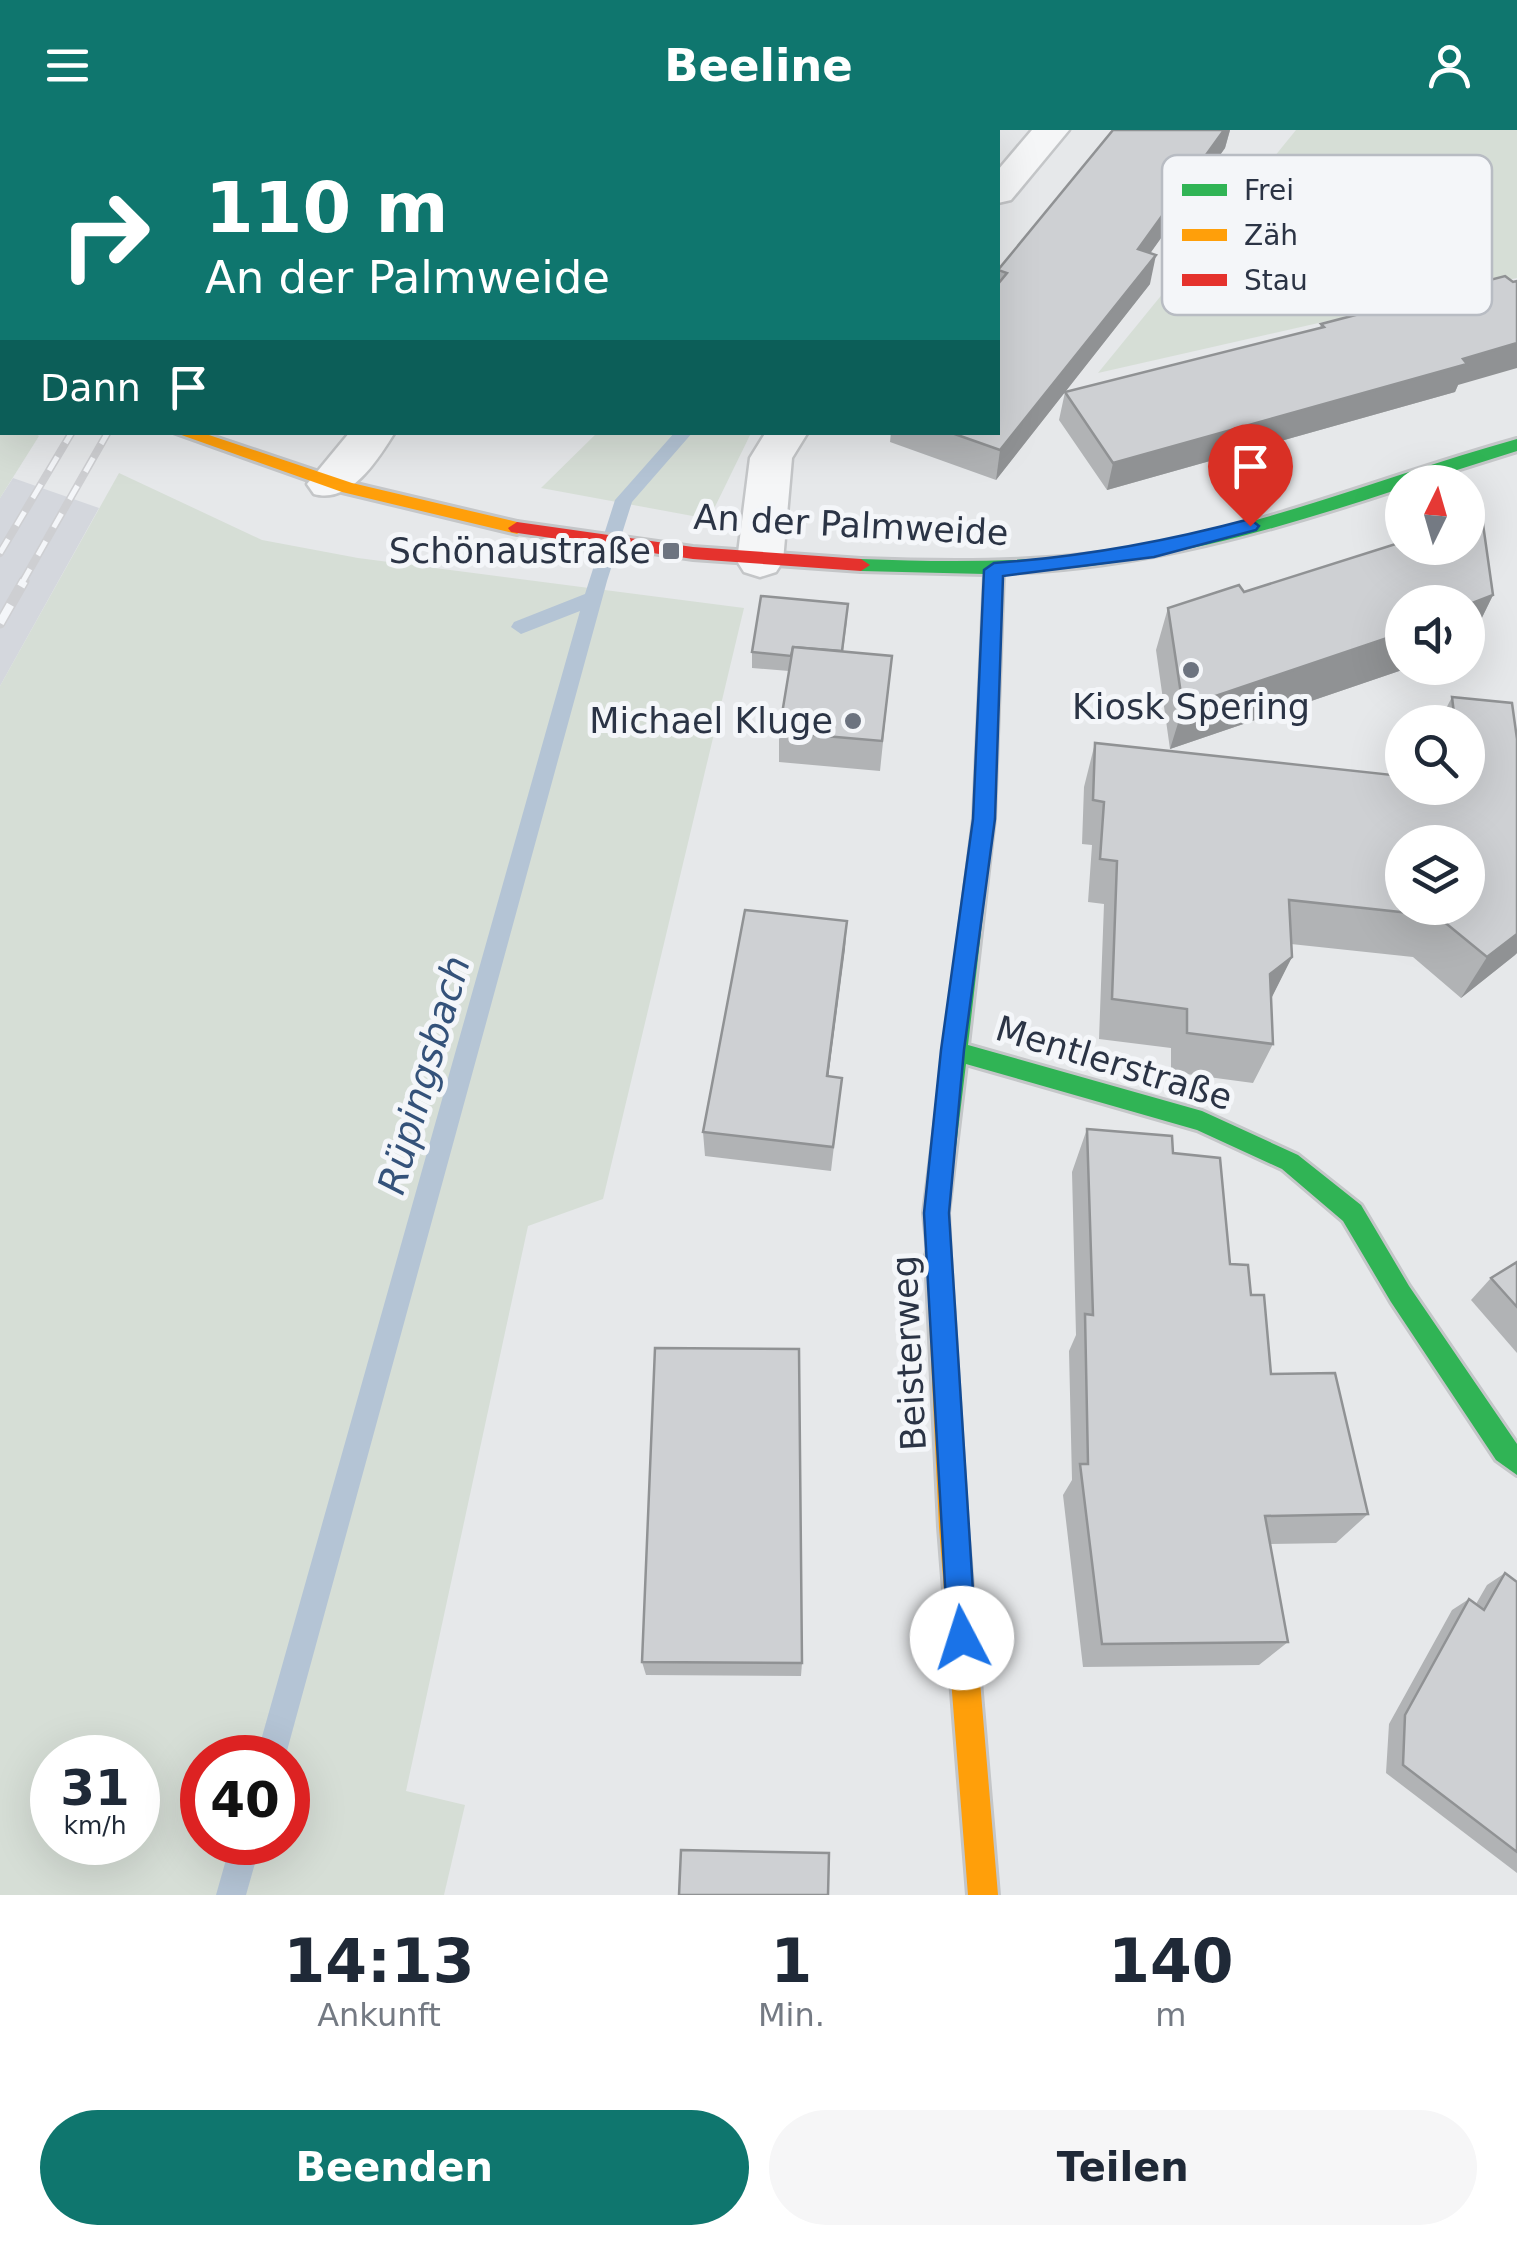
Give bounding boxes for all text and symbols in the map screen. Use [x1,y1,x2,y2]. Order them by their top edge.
icon: menu [40,38,95,93]
icon: person [1422,38,1477,93]
text: Beeline [664,39,853,92]
legend [1162,155,1492,315]
text: 110 m [205,167,448,249]
icon: right [40,170,170,300]
text: Frei [1244,174,1294,207]
text: Zäh [1244,219,1298,252]
text: An der Palmweide [205,251,610,304]
text: Stau [1244,264,1308,297]
icon: arrive [161,360,216,415]
text: Dann [40,366,141,410]
pin [1208,424,1293,527]
icon: arrive [1223,439,1278,494]
north arrow [1385,465,1485,565]
map controls [1385,465,1485,925]
street label: An der Palmweide [693,497,1009,553]
place label: Schönaustraße [389,531,651,571]
marker: Schönaustraße [660,540,682,562]
button: sound [1385,585,1485,685]
marker: Kiosk Spering [1180,659,1202,681]
place label: Kiosk Spering [1072,687,1310,727]
place label: Michael Kluge [589,701,833,741]
button: search [1385,705,1485,805]
marker: Michael Kluge [842,710,864,732]
button: layers [1385,825,1485,925]
water label: Rüpingsbach [369,951,479,1199]
street label: Mentlerstraße [991,1008,1237,1118]
street label: Beisterweg [884,1254,934,1452]
position arrow [910,1586,1014,1690]
speed limit sign: 40 [180,1735,310,1865]
text: 31 [60,1759,130,1817]
text: km/h [63,1811,127,1840]
text: 14:13 [283,1926,474,1996]
text: 1 [770,1926,812,1996]
text: 140 [1108,1926,1234,1996]
text: Ankunft [317,1996,441,2034]
text: Min. [758,1996,825,2034]
text: m [1155,1996,1186,2034]
button: Beenden [40,2110,749,2225]
button: Teilen [769,2110,1477,2225]

